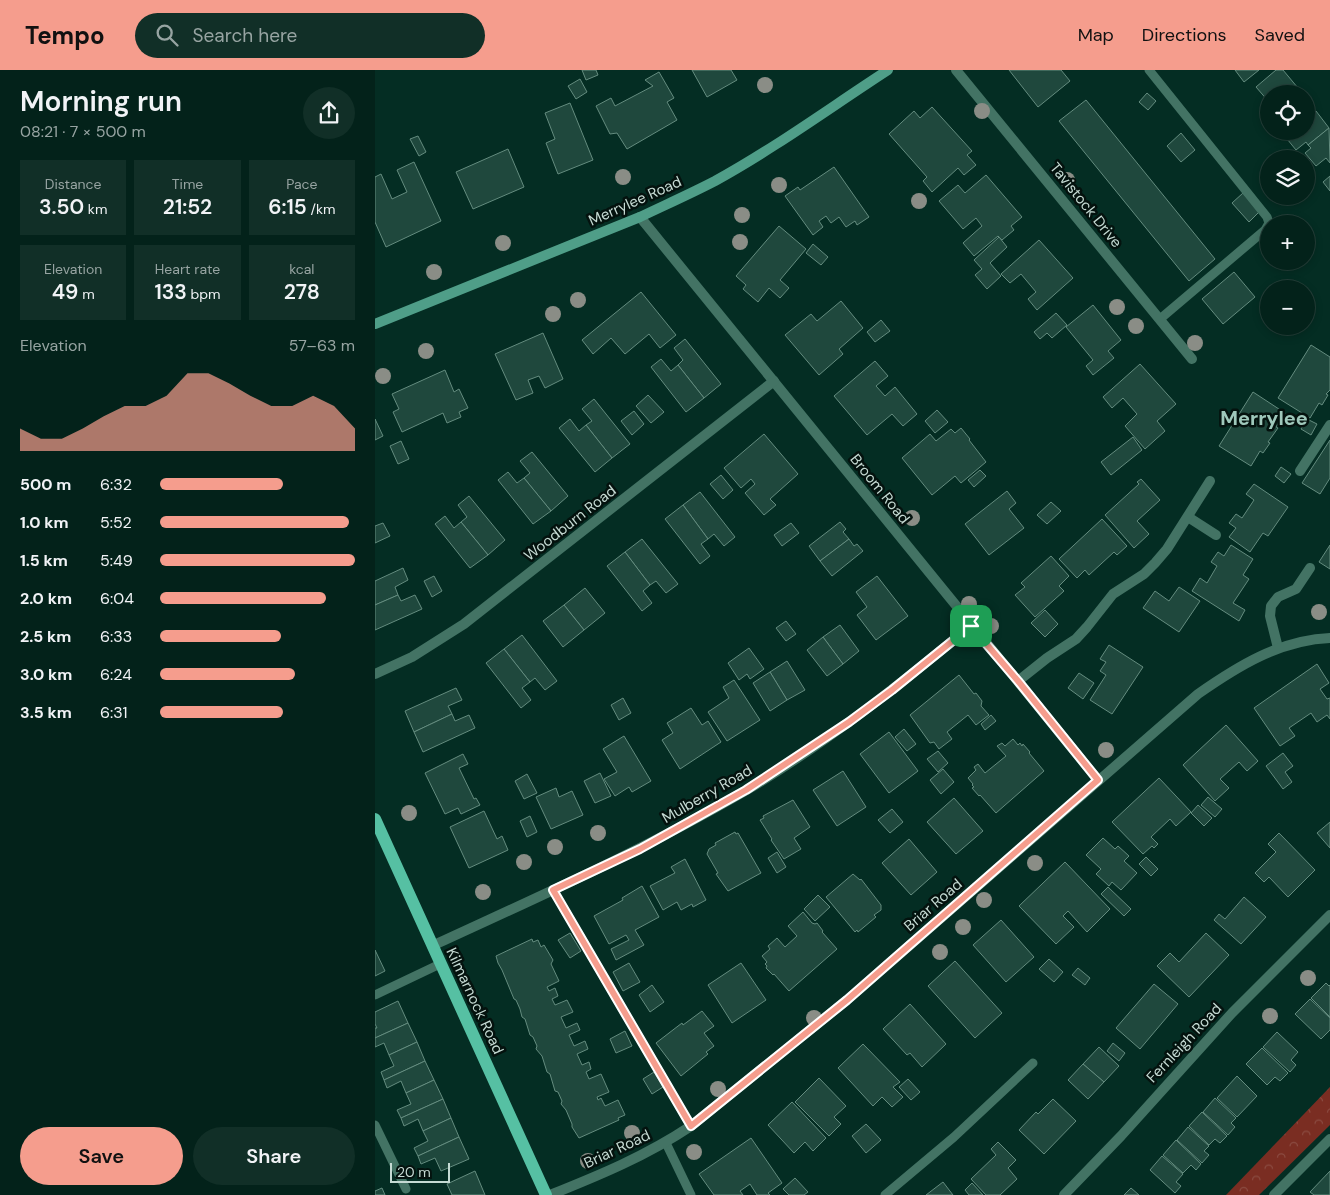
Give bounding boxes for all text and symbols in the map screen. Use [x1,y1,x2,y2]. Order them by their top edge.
search box [135,13,485,58]
text: Tempo [25,20,105,51]
icon: search [153,21,181,49]
text: Search here [193,23,297,48]
text: Map [1078,23,1114,47]
text: Directions [1142,23,1227,47]
text: Saved [1255,23,1305,47]
text: Morning run [20,83,182,120]
map controls [1260,85,1315,335]
button: locate [1260,85,1315,140]
button: share [303,87,355,139]
text: 08:21 · 7 × 500 m [20,121,146,142]
button: layers [1260,150,1315,205]
street label: Tavistock Drive [1045,158,1127,252]
street label: Merrylee Road [585,172,685,230]
text: Distance [45,175,102,193]
text: Time [172,175,203,193]
text: Pace [286,175,318,193]
text: 3.50 [39,193,84,221]
text: 21:52 [163,193,212,221]
text: 6:15 [268,193,307,221]
text: km [84,200,107,218]
text: /km [307,200,336,218]
button: + [1260,215,1315,270]
text: Elevation [44,260,102,278]
text: Heart rate [155,260,220,278]
text: kcal [289,260,314,278]
text: 49 [52,278,78,306]
text: 133 [154,278,187,306]
text: 278 [284,278,320,306]
button: − [1260,280,1315,335]
text: m [78,285,95,303]
text: bpm [187,285,221,303]
text: Elevation [20,335,87,356]
text: 57–63 m [289,335,355,356]
district label: Merrylee [1220,405,1308,431]
street label: Broom Road [846,450,914,528]
text: 500 m [20,474,71,495]
text: 6:32 [100,474,132,495]
street label: Woodburn Road [520,481,620,565]
text: 1.0 km [20,512,69,533]
text: 5:52 [100,512,132,533]
text: 1.5 km [20,550,68,571]
text: 5:49 [100,550,133,571]
text: 2.0 km [20,588,72,609]
text: 6:04 [100,588,134,609]
pin [950,605,992,647]
icon: arrive [957,612,985,640]
text: 2.5 km [20,626,71,647]
text: 6:33 [100,626,132,647]
text: 3.0 km [20,664,72,685]
text: 6:24 [100,664,132,685]
text: 3.5 km [20,702,72,723]
text: 6:31 [100,702,127,723]
street label: Mulberry Road [658,760,756,828]
street label: Briar Road [900,874,966,936]
street label: Kilmarnock Road [442,945,508,1057]
street label: Fernleigh Road [1142,999,1226,1087]
street label: Briar Road [581,1125,653,1173]
button: Save [20,1127,183,1185]
button: Share [193,1127,355,1185]
scale bar [390,1160,450,1183]
text: 20 m [397,1163,431,1181]

